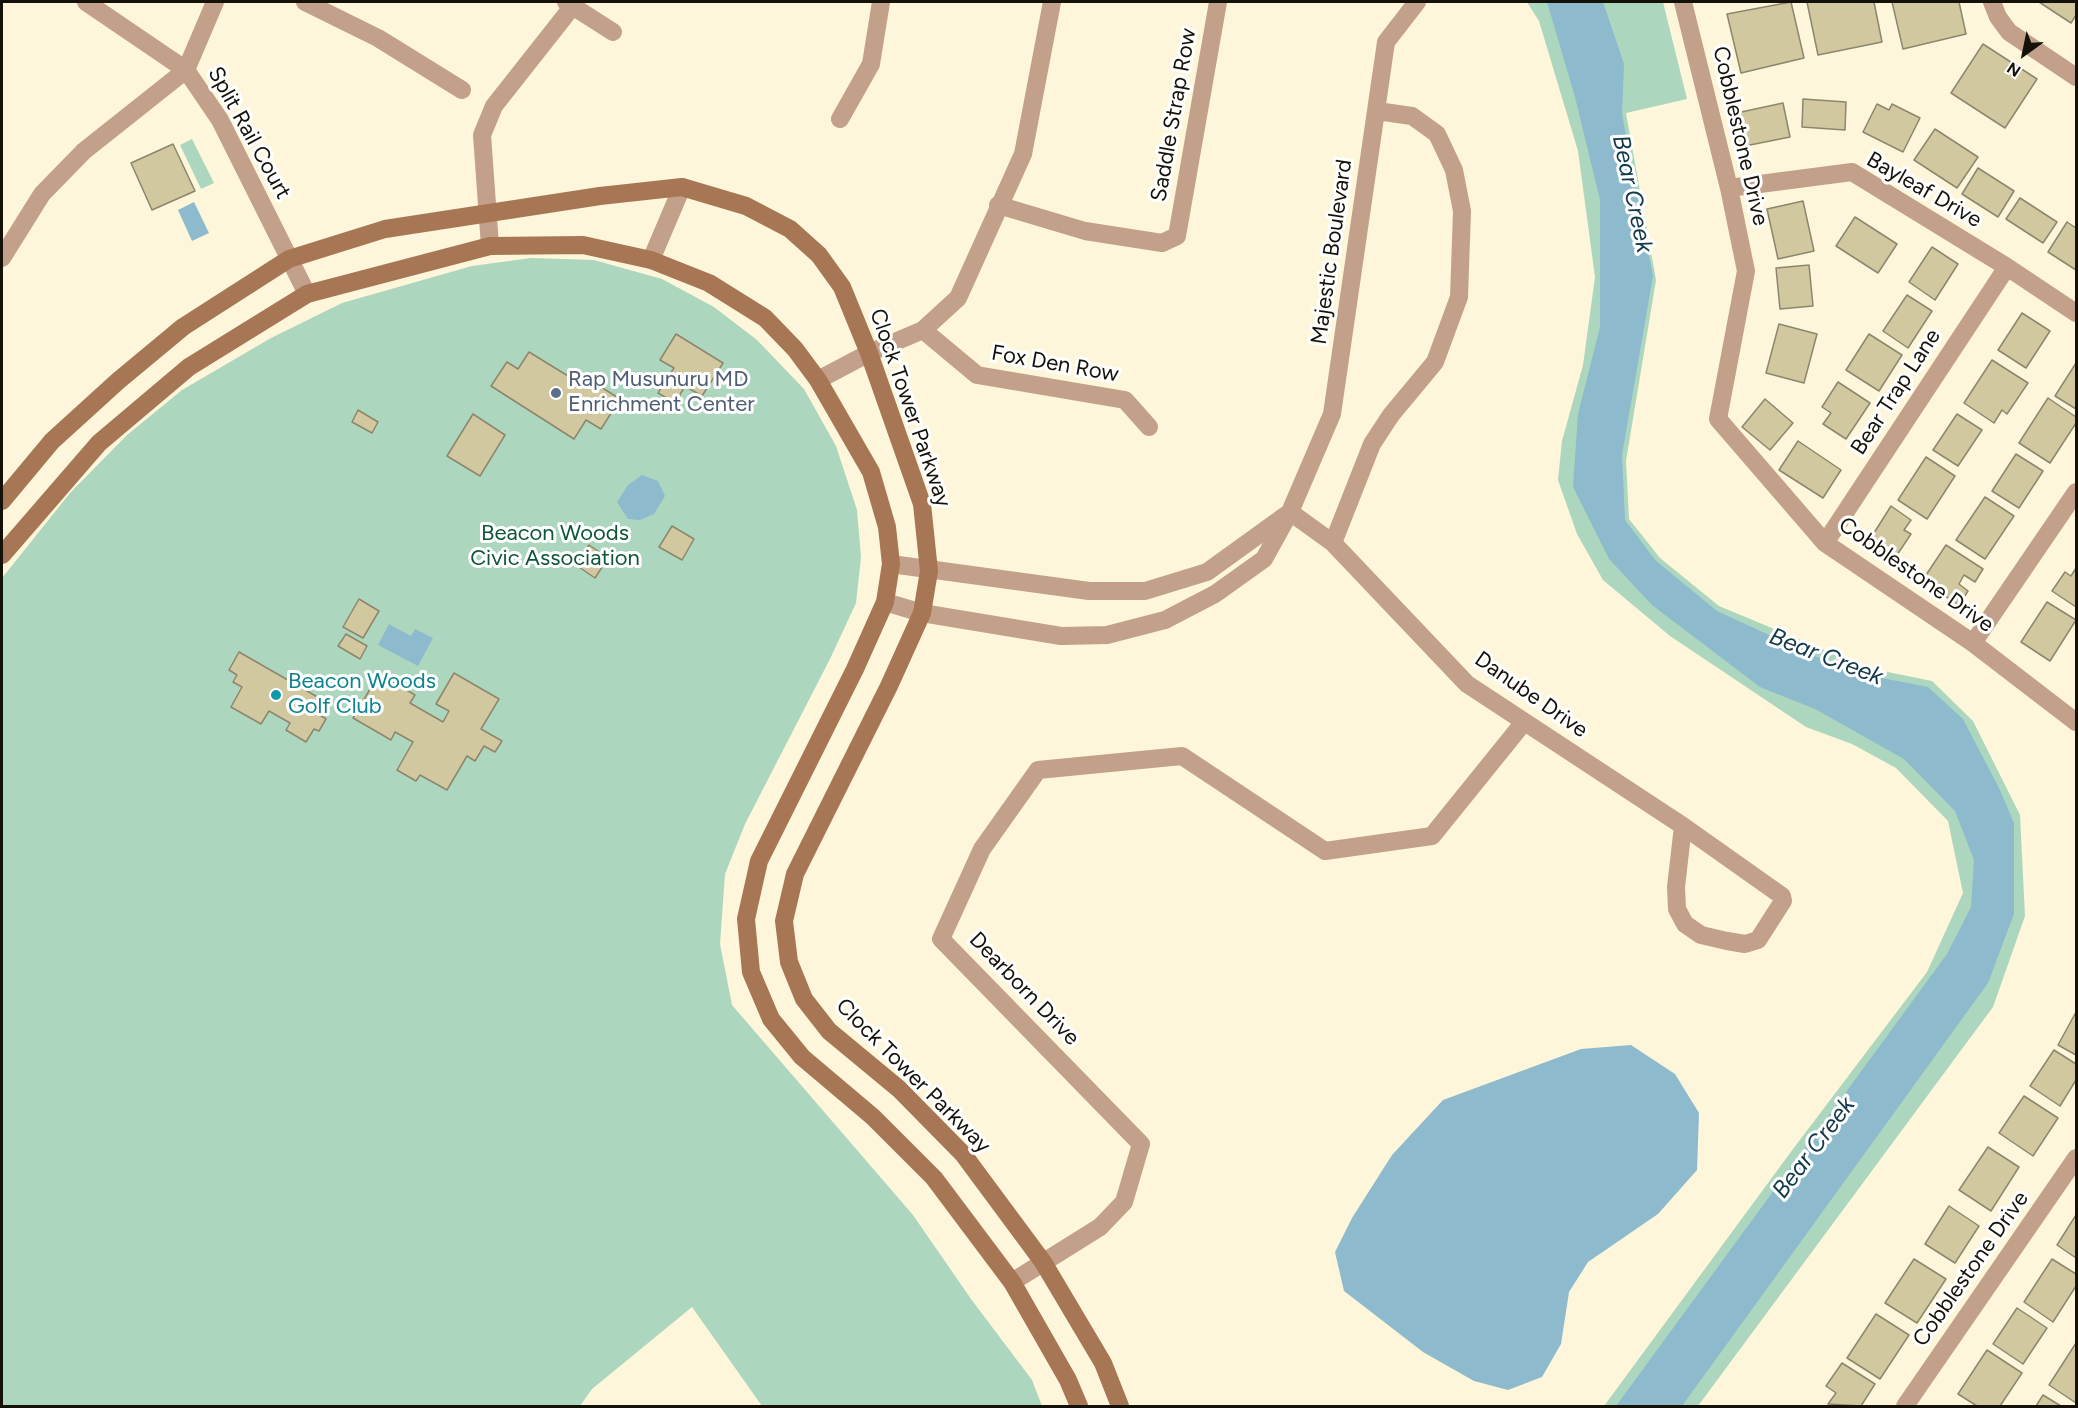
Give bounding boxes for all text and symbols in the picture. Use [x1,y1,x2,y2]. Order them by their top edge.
north arrow [1994,24,2054,84]
street label: Saddle Strap Row [1146,26,1202,204]
street label: Cobblestone Drive [1707,44,1773,228]
text: N [2004,58,2024,81]
street label: Split Rail Court [202,62,296,204]
water label: Bear Creek [1606,133,1658,255]
street label: Bayleaf Drive [1862,146,1986,234]
street label: Majestic Boulevard [1306,158,1358,346]
street label: Clock Tower Parkway [864,305,956,511]
street label: Bear Trap Lane [1846,324,1946,460]
street label: Fox Den Row [989,340,1121,388]
place label: Rap Musunuru MD Enrichment Center [568,367,755,418]
marker: Rap Musunuru MD Enrichment Center [549,386,563,400]
street label: Cobblestone Drive [1833,512,1999,638]
park label: Beacon Woods Civic Association [470,521,640,572]
water label: Bear Creek [1765,622,1887,692]
street label: Danube Drive [1469,646,1593,744]
place label: Beacon Woods Golf Club [288,669,436,720]
marker: Beacon Woods Golf Club [269,688,283,702]
street label: Dearborn Drive [963,927,1085,1051]
street label: Clock Tower Parkway [830,993,996,1159]
water label: Bear Creek [1767,1092,1861,1204]
street label: Cobblestone Drive [1908,1186,2034,1352]

